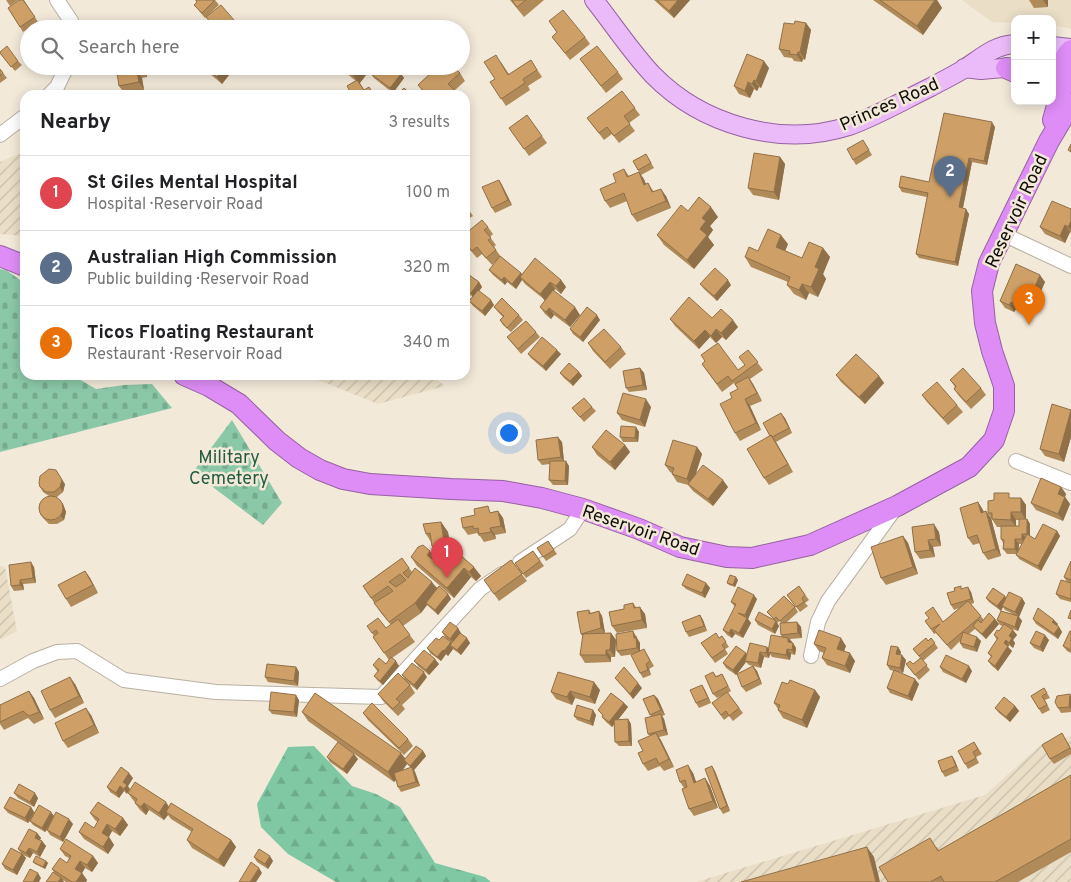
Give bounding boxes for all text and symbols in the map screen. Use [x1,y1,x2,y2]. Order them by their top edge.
map controls [1011,15,1056,105]
button: + [1011,15,1056,60]
search box [20,20,470,75]
icon: search [38,34,66,62]
text: Search here [78,36,180,60]
button: − [1011,60,1056,105]
street label: Princes Road [836,73,943,137]
text: Nearby [40,109,111,136]
text: 3 results [388,113,450,133]
street label: Reservoir Road [981,151,1054,272]
pin: 2 [934,156,966,197]
text: St Giles Mental Hospital [87,171,298,195]
text: 1 [53,183,59,203]
text: 100 m [406,183,450,203]
text: Hospital · Reservoir Road [87,195,263,215]
text: Australian High Commission [87,246,337,270]
text: 2 [51,258,61,278]
text: 320 m [403,258,450,278]
text: Public building · Reservoir Road [87,270,309,290]
pin: 3 [1013,284,1045,325]
text: Ticos Floating Restaurant [87,321,314,345]
text: 3 [51,333,61,353]
text: 340 m [403,333,450,353]
text: Restaurant · Reservoir Road [87,345,283,365]
your location [496,420,522,446]
park label: Military Cemetery [189,447,269,491]
street label: Reservoir Road [579,501,702,562]
pin: 1 [431,537,463,578]

